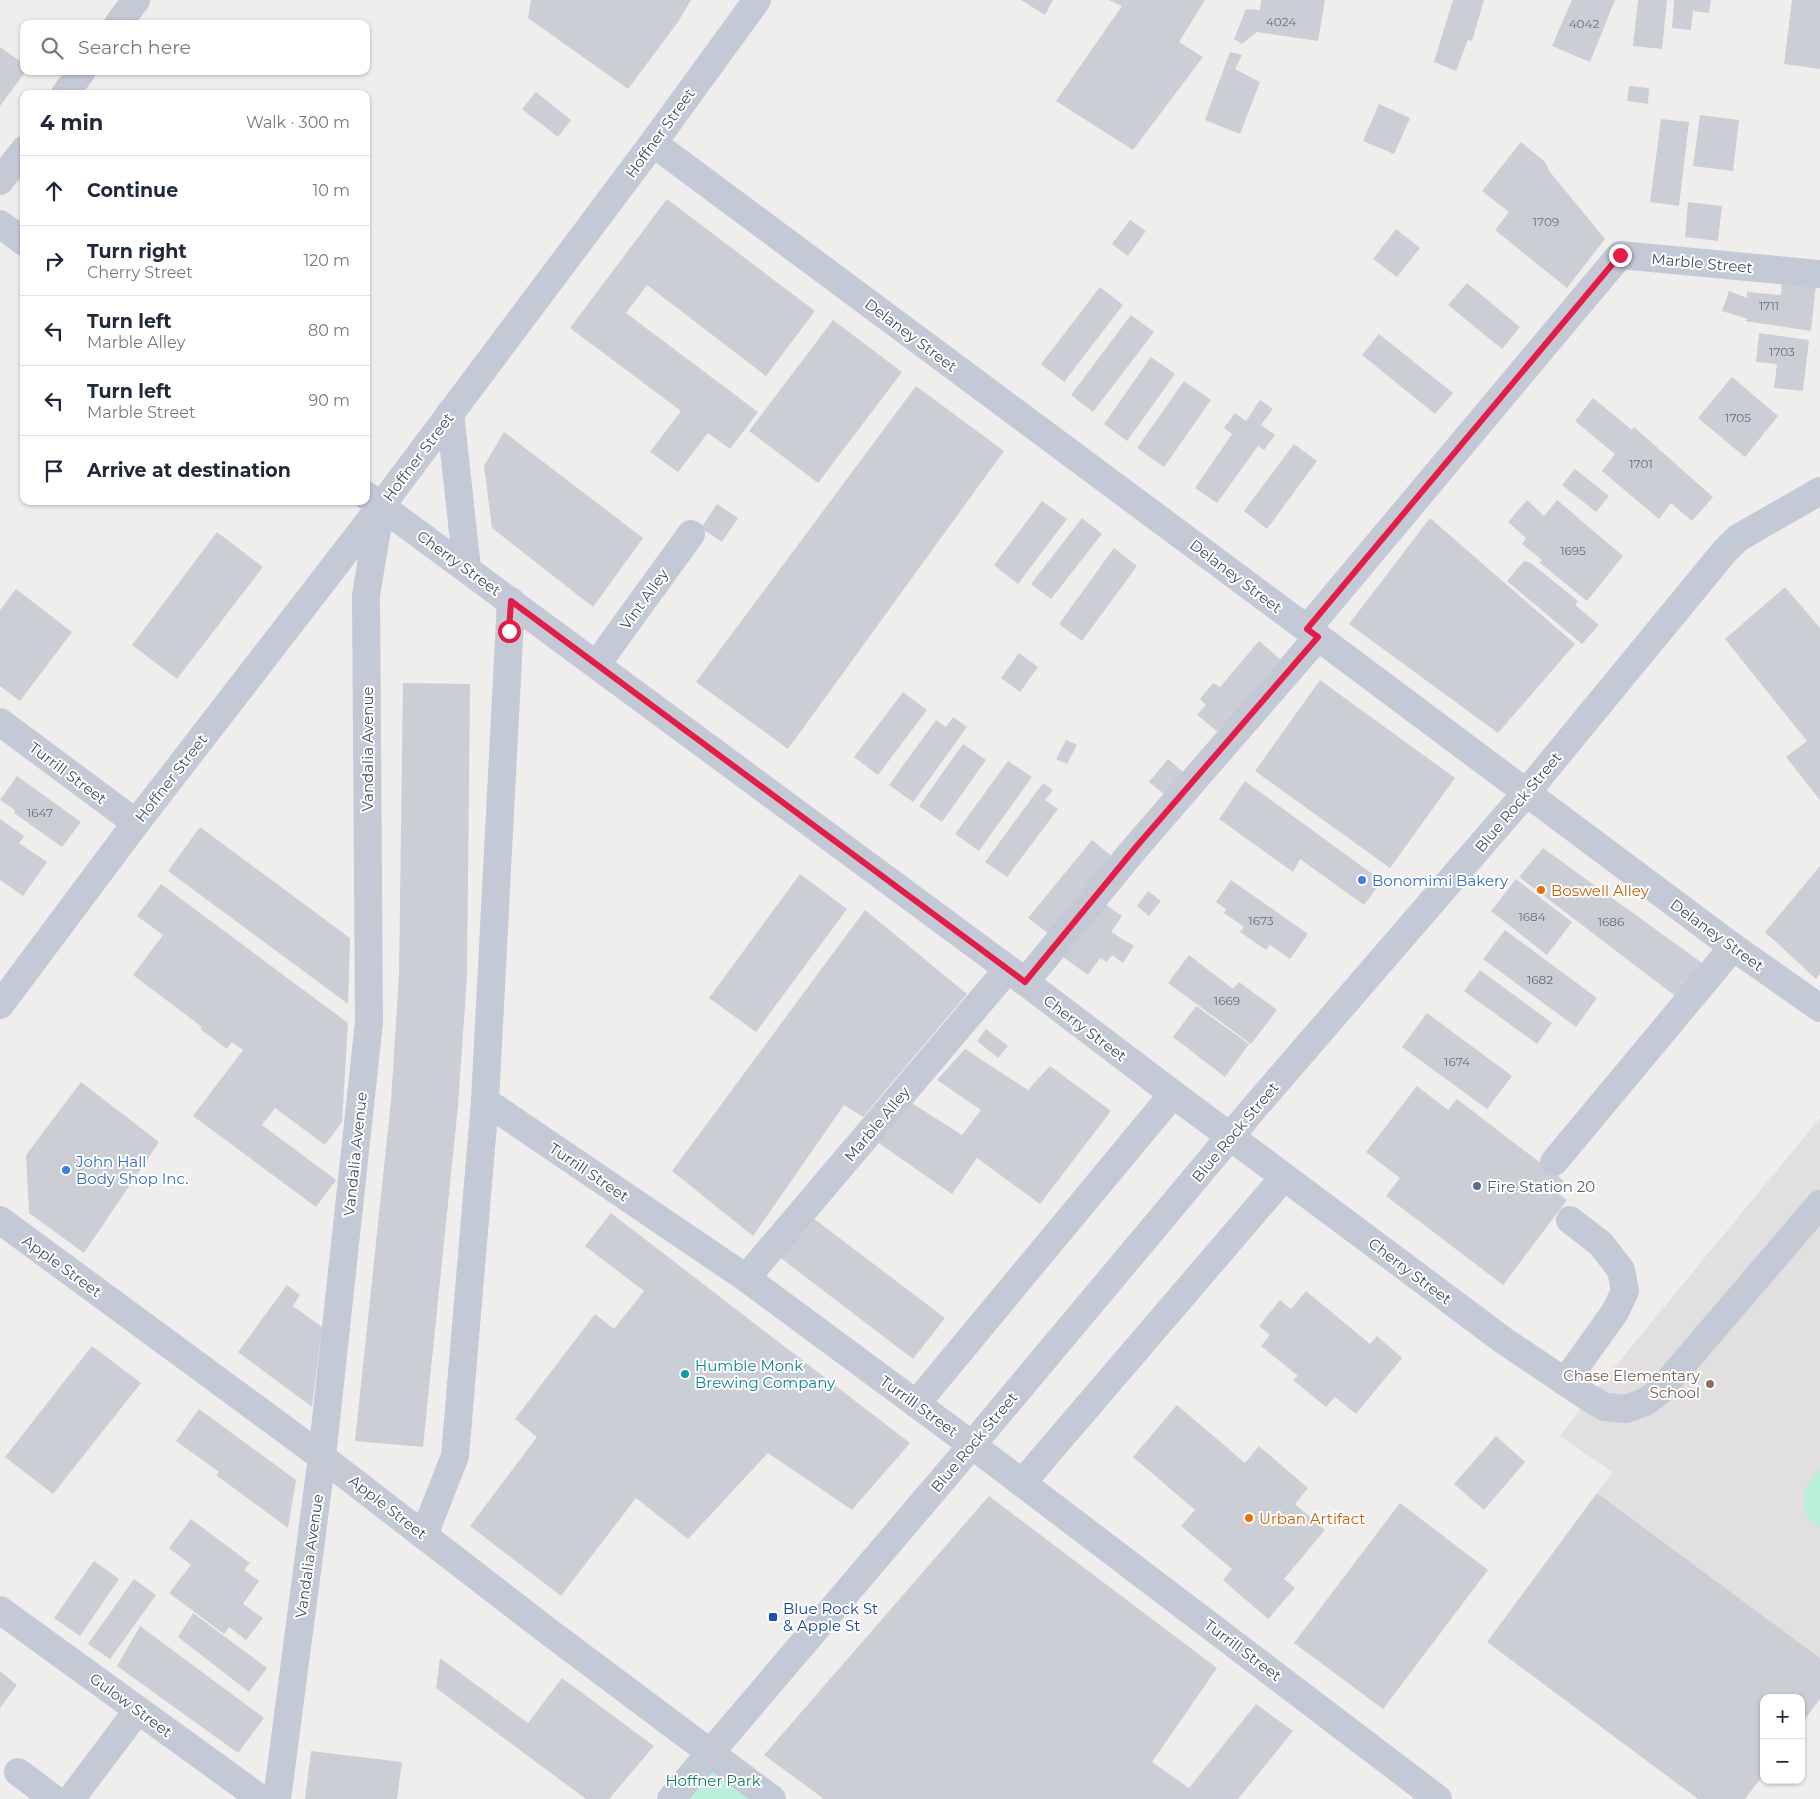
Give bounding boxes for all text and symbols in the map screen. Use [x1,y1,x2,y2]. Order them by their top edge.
house number: 4024 [1266,14,1296,29]
house number: 4042 [1569,16,1599,31]
search box [20,20,370,75]
icon: search [38,34,66,62]
text: Search here [78,36,191,59]
street label: Hoffner Street [621,84,699,182]
text: 4 min [40,110,103,135]
text: Walk · 300 m [246,113,350,132]
icon: ahead [40,177,68,205]
text: Continue [87,179,178,202]
text: 10 m [312,181,350,200]
house number: 1709 [1533,214,1559,229]
text: Turn right [87,240,187,263]
route end [1609,244,1632,267]
icon: right [40,247,68,275]
street label: Marble Street [1651,249,1753,277]
text: 120 m [303,251,350,270]
text: Cherry Street [87,263,193,282]
street label: Delaney Street [861,294,961,376]
house number: 1711 [1759,298,1779,313]
text: Turn left [87,310,172,333]
icon: left [40,317,68,345]
text: 80 m [308,321,350,340]
text: Marble Alley [87,333,185,352]
house number: 1703 [1769,344,1795,359]
text: Turn left [87,380,172,403]
icon: left [40,387,68,415]
text: 90 m [308,391,350,410]
text: Marble Street [87,403,195,422]
street label: Hoffner Street [378,409,458,505]
house number: 1705 [1725,410,1751,425]
house number: 1701 [1629,456,1653,471]
icon: arrive [40,457,68,485]
text: Arrive at destination [87,459,291,482]
street label: Cherry Street [413,526,505,600]
street label: Delaney Street [1186,535,1286,617]
house number: 1695 [1560,543,1586,558]
street label: Vint Alley [616,564,673,633]
route start [498,620,521,643]
street label: Vandalia Avenue [358,686,377,812]
street label: Hoffner Street [131,730,211,826]
street label: Turrill Street [26,738,110,808]
street label: Blue Rock Street [1470,748,1566,856]
house number: 1647 [27,805,53,820]
place label: Bonomimi Bakery [1372,871,1509,890]
marker: Bonomimi Bakery [1356,874,1368,886]
place label: Boswell Alley [1551,881,1650,900]
marker: Boswell Alley [1535,884,1547,896]
street label: Delaney Street [1667,895,1767,975]
house number: 1684 [1518,909,1546,924]
house number: 1673 [1248,913,1274,928]
house number: 1686 [1598,914,1624,929]
house number: 1682 [1527,972,1553,987]
street label: Cherry Street [1040,991,1130,1065]
house number: 1669 [1214,993,1240,1008]
house number: 1674 [1444,1054,1470,1069]
street label: Blue Rock Street [1187,1078,1283,1186]
street label: Marble Alley [840,1082,914,1165]
street label: Vandalia Avenue [339,1091,371,1217]
street label: Turrill Street [546,1138,632,1206]
place label: John Hall Body Shop Inc. [75,1152,188,1188]
marker: John Hall Body Shop Inc. [60,1164,72,1176]
place label: Fire Station 20 [1487,1177,1595,1196]
marker: Fire Station 20 [1471,1180,1483,1192]
street label: Apple Street [19,1231,105,1301]
street label: Cherry Street [1365,1234,1455,1308]
place label: Humble Monk Brewing Company [695,1356,836,1392]
place label: Chase Elementary School [1563,1366,1701,1402]
marker: Humble Monk Brewing Company [679,1368,691,1380]
street label: Turrill Street [876,1371,962,1441]
marker: Chase Elementary School [1704,1378,1716,1390]
street label: Blue Rock Street [926,1388,1022,1496]
street label: Apple Street [345,1471,431,1543]
street label: Vandalia Avenue [291,1493,327,1619]
place label: Urban Artifact [1259,1509,1365,1528]
marker: Urban Artifact [1243,1512,1255,1524]
place label: Blue Rock St & Apple St [783,1599,878,1635]
marker: Blue Rock St & Apple St [767,1611,779,1623]
street label: Turrill Street [1201,1615,1285,1685]
street label: Gulow Street [86,1669,176,1741]
map controls [1760,1694,1805,1784]
button: + [1760,1694,1805,1739]
button: − [1760,1739,1805,1784]
park label: Hoffner Park [665,1771,761,1790]

